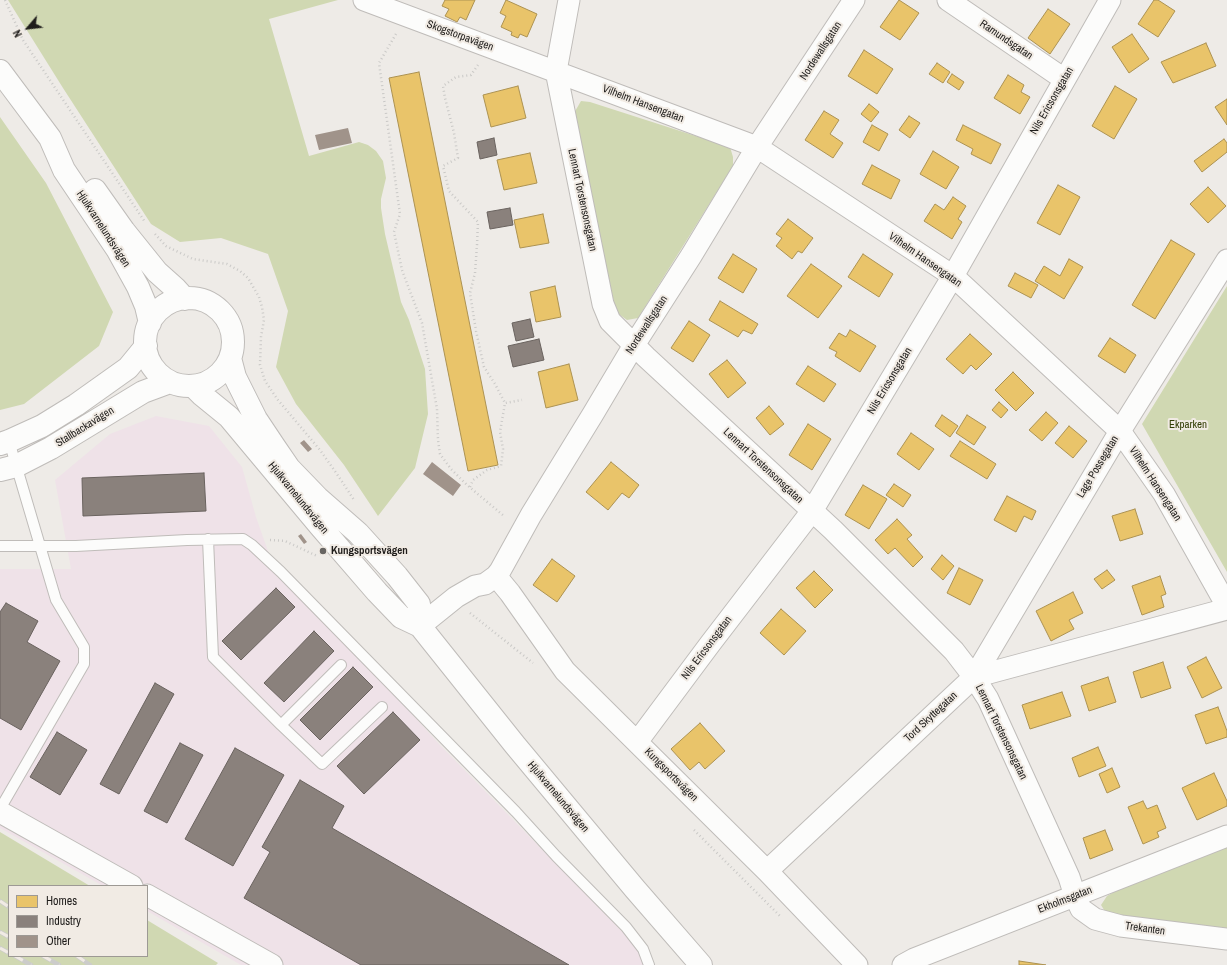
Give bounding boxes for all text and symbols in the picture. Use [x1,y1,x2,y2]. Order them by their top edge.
north arrow [8,8,48,48]
street label: Ramundsgatan [977,17,1035,63]
street label: Skogstorpavägen [425,18,495,54]
street label: Nordewallsgatan [797,19,845,83]
text: N [10,27,25,40]
street label: Nils Ericsonsgatan [1027,65,1077,137]
street label: Vilhelm Hansengatan [600,82,686,126]
street label: Lennart Torstensonsgatan [565,148,599,252]
street label: Hjulkvarnelundsvägen [73,188,133,270]
street label: Vilhelm Hansengatan [886,230,964,290]
street label: Nordewallsgatan [623,293,671,357]
street label: Nils Ericsonsgatan [865,345,915,417]
street label: Stallbackavägen [53,404,117,450]
park label: Ekparken [1169,418,1207,432]
street label: Lennart Torstensonsgatan [720,426,806,506]
street label: Lage Possegatan [1074,434,1122,500]
street label: Vilhelm Hansengatan [1126,444,1184,524]
street label: Hjulkvarnelundsvägen [265,459,331,537]
place label: Kungsportsvägen [331,544,408,558]
marker: Kungsportsvägen [318,546,328,556]
street label: Nils Ericsonsgatan [679,614,735,682]
street label: Lennart Torstensonsgatan [972,682,1030,782]
street label: Tord Skyttegatan [902,689,960,745]
street label: Kungsportsvägen [642,746,700,804]
street label: Hjulkvarnelundsvägen [524,759,592,835]
street label: Ekholmsgatan [1036,884,1094,916]
legend [8,885,148,957]
text: Homes [46,893,77,909]
text: Industry [46,913,81,929]
street label: Trekanten [1124,920,1166,938]
text: Other [46,933,71,949]

